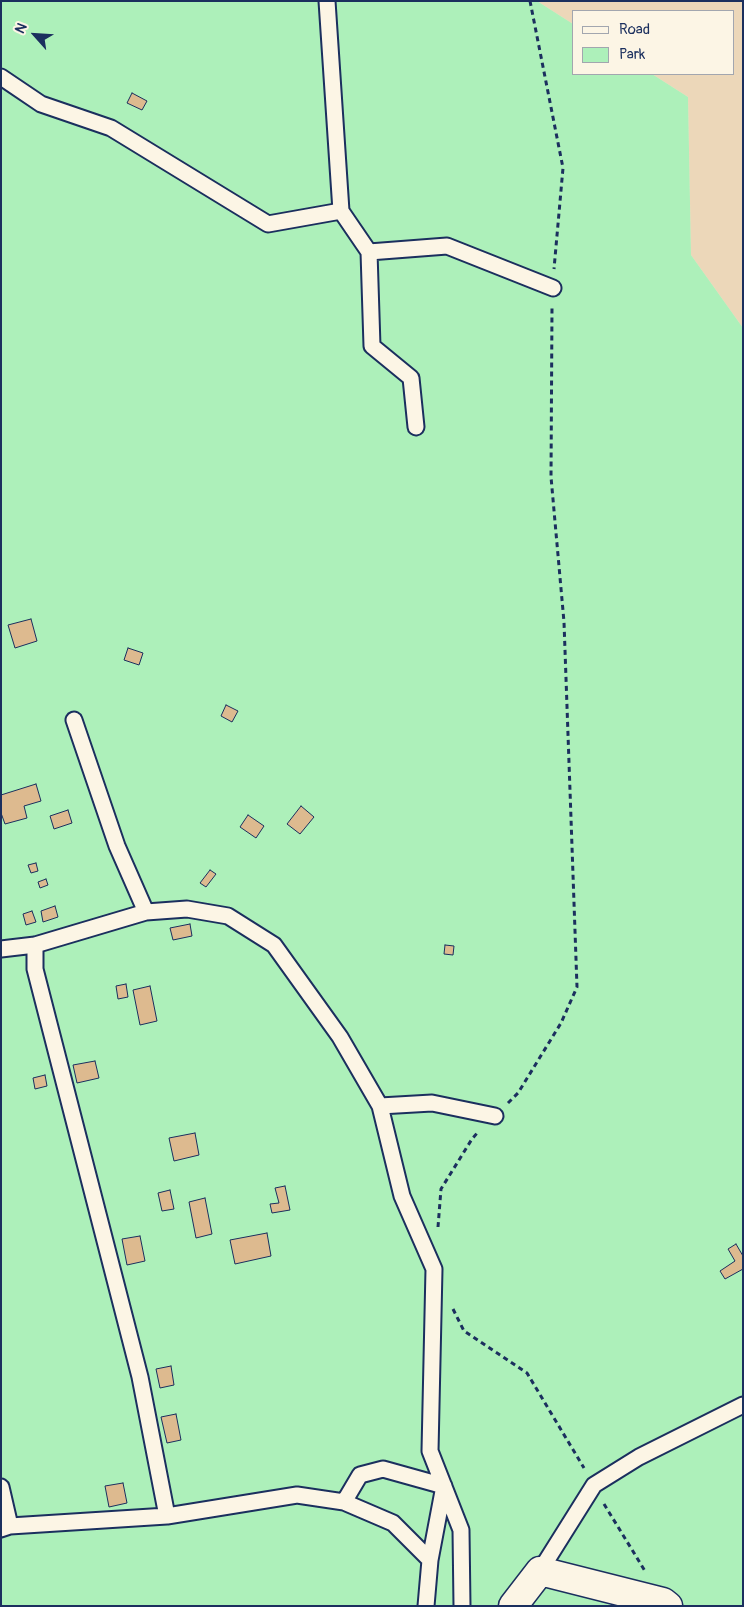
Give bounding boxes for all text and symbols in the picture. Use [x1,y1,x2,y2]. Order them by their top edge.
north arrow [10,10,60,60]
legend [572,10,734,75]
text: N [11,20,31,36]
text: Road [619,20,650,39]
text: Park [619,45,645,64]

